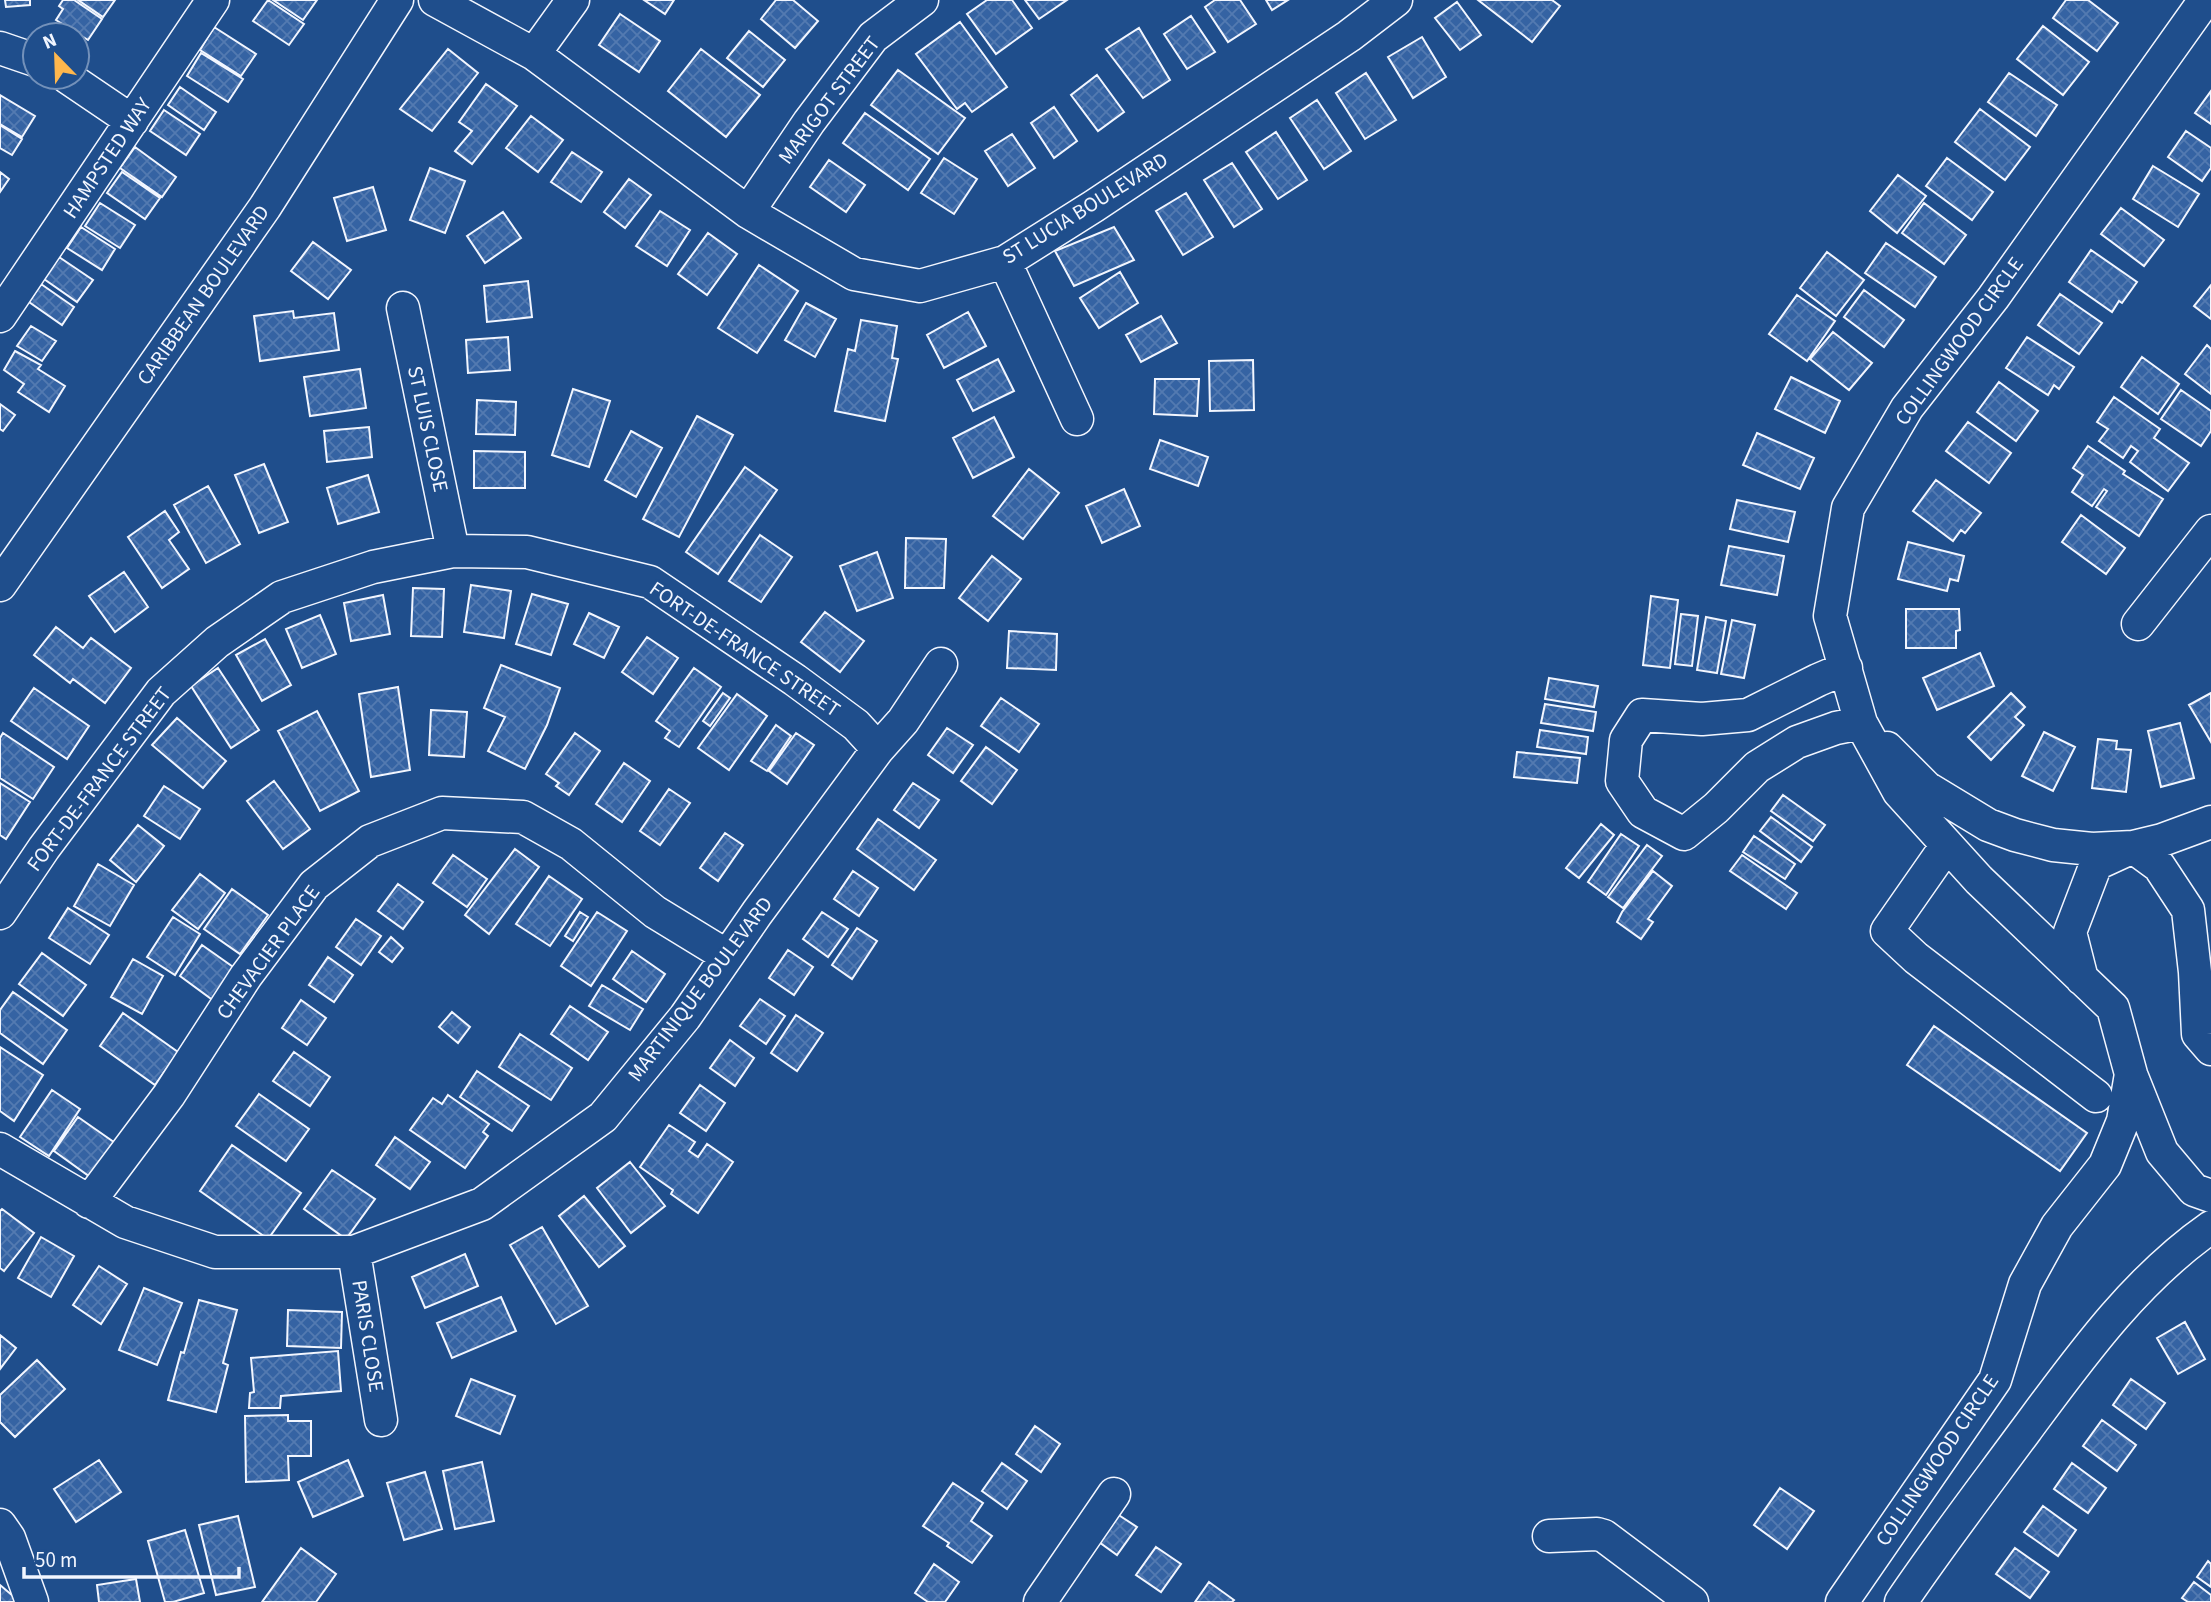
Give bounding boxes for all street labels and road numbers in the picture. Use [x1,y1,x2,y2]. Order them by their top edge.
street label: MARIGOT STREET [771,30,887,170]
street label: HAMPSTED WAY [55,91,159,224]
street label: ST LUCIA BOULEVARD [996,145,1174,271]
street label: CARIBBEAN BOULEVARD [129,199,277,391]
street label: COLLINGWOOD CIRCLE [1888,251,2030,431]
street label: ST LUIS CLOSE [400,363,456,495]
street label: FORT-DE-FRANCE STREET [644,574,846,724]
street label: FORT-DE-FRANCE STREET [19,680,179,878]
street label: CHEVACIER PLACE [209,879,327,1025]
street label: MARTINIQUE BOULEVARD [620,890,780,1088]
street label: PARIS CLOSE [344,1278,392,1394]
street label: COLLINGWOOD CIRCLE [1868,1368,2006,1552]

